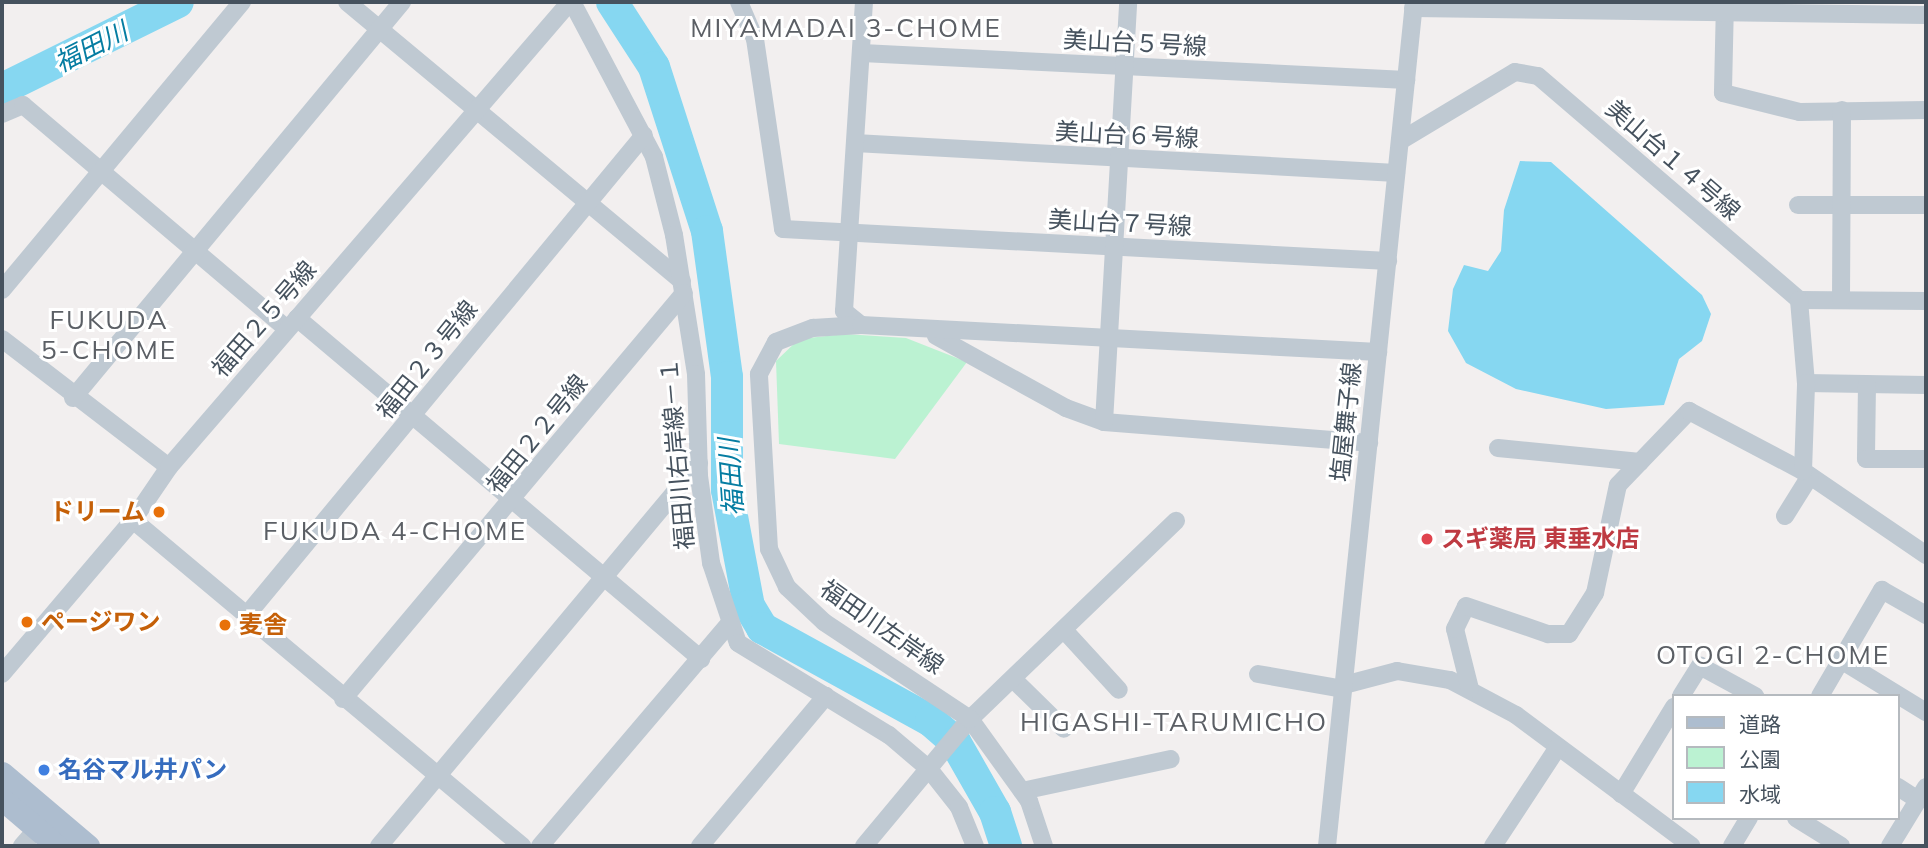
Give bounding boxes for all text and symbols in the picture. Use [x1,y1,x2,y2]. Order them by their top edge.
district label: MIYAMADAI 3-CHOME [692,12,1000,44]
water label: 福田川 [49,15,133,79]
street label: 美山台５号線 [1062,25,1208,61]
street label: 美山台１４号線 [1600,94,1746,226]
street label: 美山台６号線 [1054,117,1200,153]
street label: 美山台７号線 [1047,205,1193,241]
street label: 福田２５号線 [206,255,322,383]
street label: 福田２３号線 [370,295,484,425]
district label: FUKUDA 5-CHOME [42,304,176,366]
street label: 福田川右岸線－１ [654,357,700,551]
street label: 塩屋舞子線 [1325,361,1367,483]
street label: 福田２２号線 [480,369,594,499]
water label: 福田川 [713,437,749,517]
place label: ドリーム [49,498,145,526]
marker: ドリーム [151,504,167,520]
district label: FUKUDA 4-CHOME [265,515,525,547]
place label: スギ薬局 東垂水店 [1441,525,1640,553]
marker: スギ薬局 東垂水店 [1419,531,1435,547]
street label: 福田川左岸線 [815,574,949,680]
place label: ページワン [41,608,161,636]
place label: 麦舎 [239,611,287,639]
marker: ページワン [19,614,35,630]
marker: 麦舎 [217,617,233,633]
district label: OTOGI 2-CHOME [1658,639,1888,671]
legend [1672,694,1900,820]
district label: HIGASHI-TARUMICHO [1022,706,1326,738]
text: 道路 [1739,711,1781,737]
text: 公園 [1739,746,1781,772]
place label: 名谷マル井パン [58,756,226,784]
marker: 名谷マル井パン [36,762,52,778]
text: 水域 [1739,781,1781,807]

